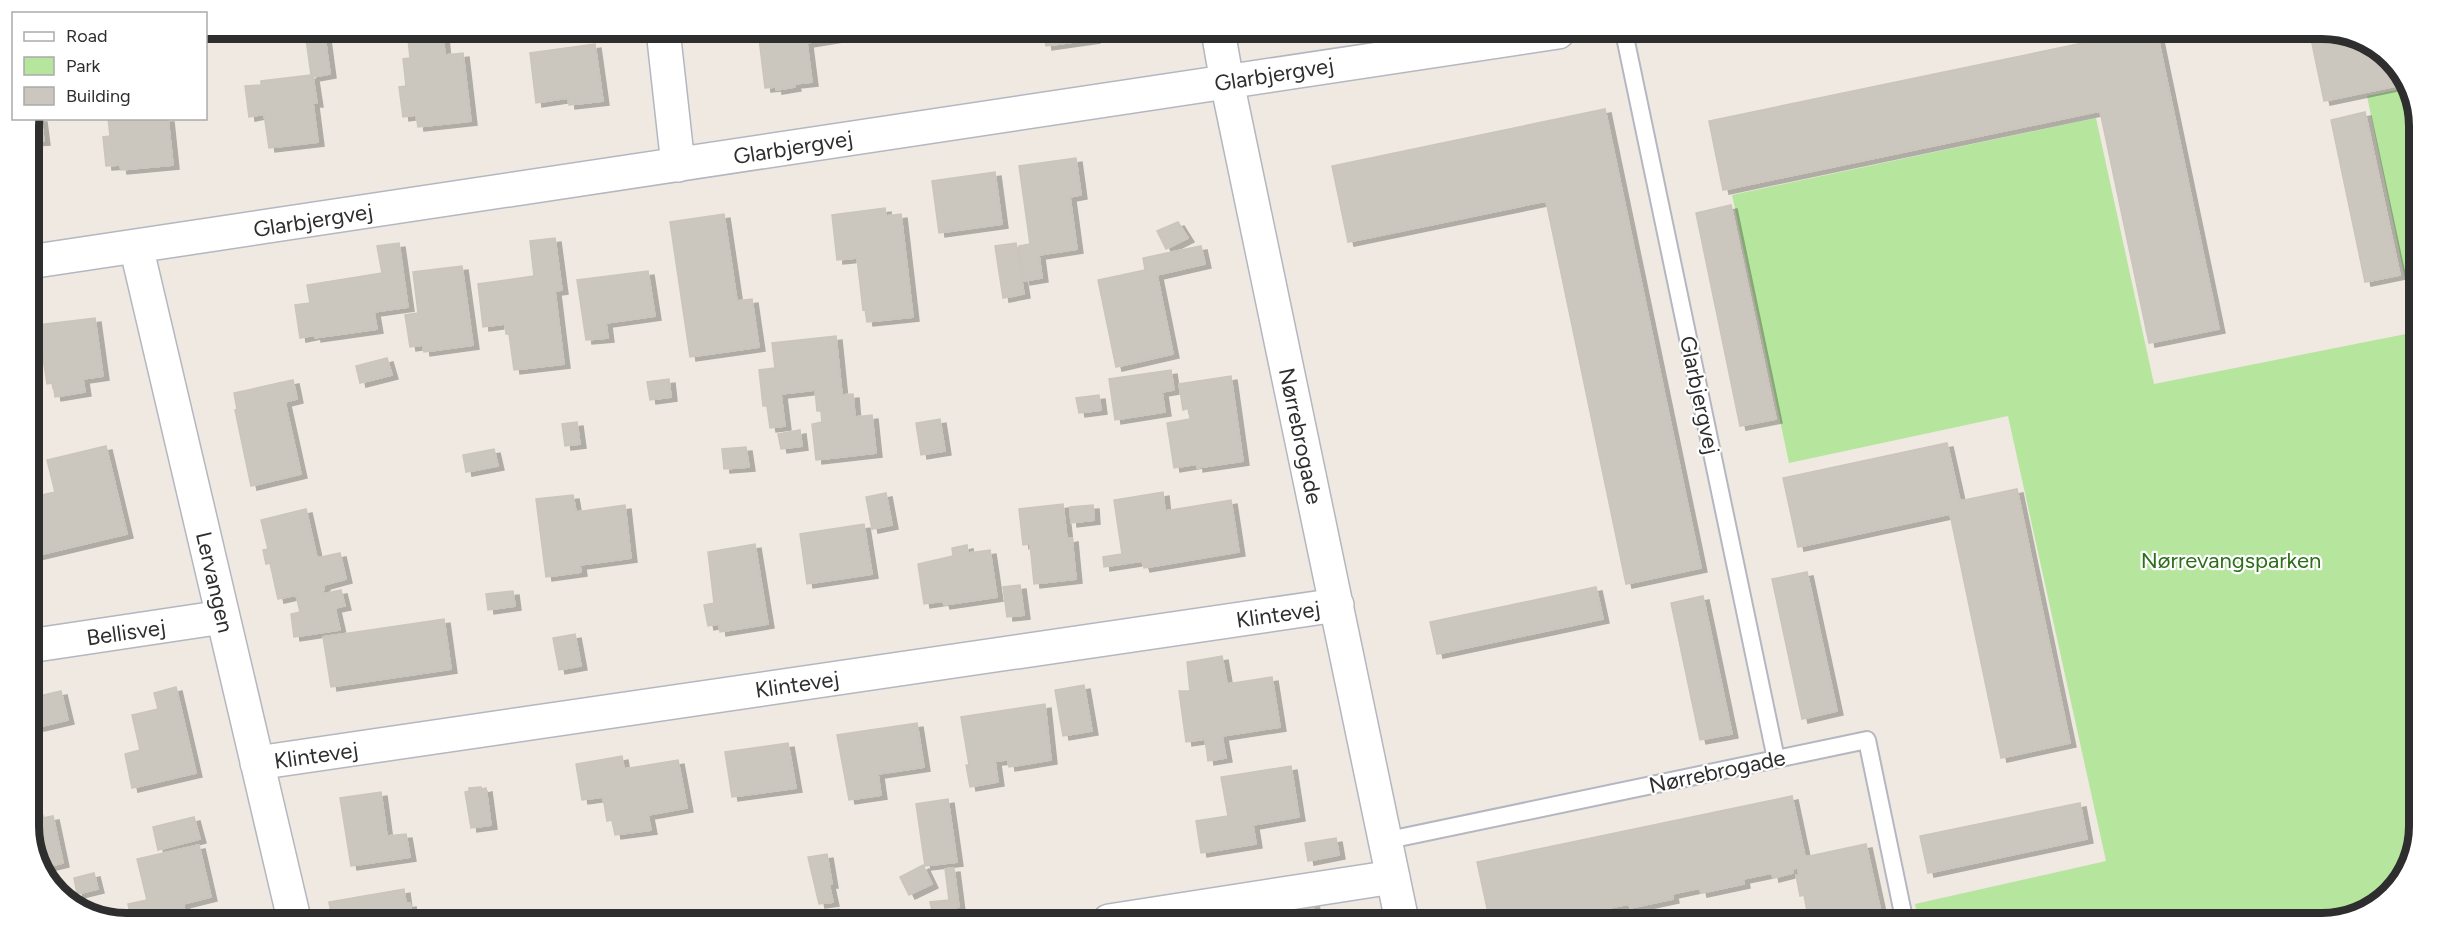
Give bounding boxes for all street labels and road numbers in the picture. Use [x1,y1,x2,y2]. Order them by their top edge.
street label: Glarbjergvej [1212,52,1336,97]
street label: Glarbjergvej [731,125,855,170]
street label: Glarbjergvej [251,198,375,243]
street label: Glarbjergvej [1674,333,1725,457]
street label: Nørrebrogade [1273,365,1328,507]
street label: Lervangen [190,529,239,635]
street label: Klintevej [1234,595,1322,634]
street label: Bellisvej [85,614,167,651]
street label: Klintevej [753,665,841,704]
street label: Klintevej [272,736,360,775]
street label: Nørrebrogade [1646,744,1788,799]

